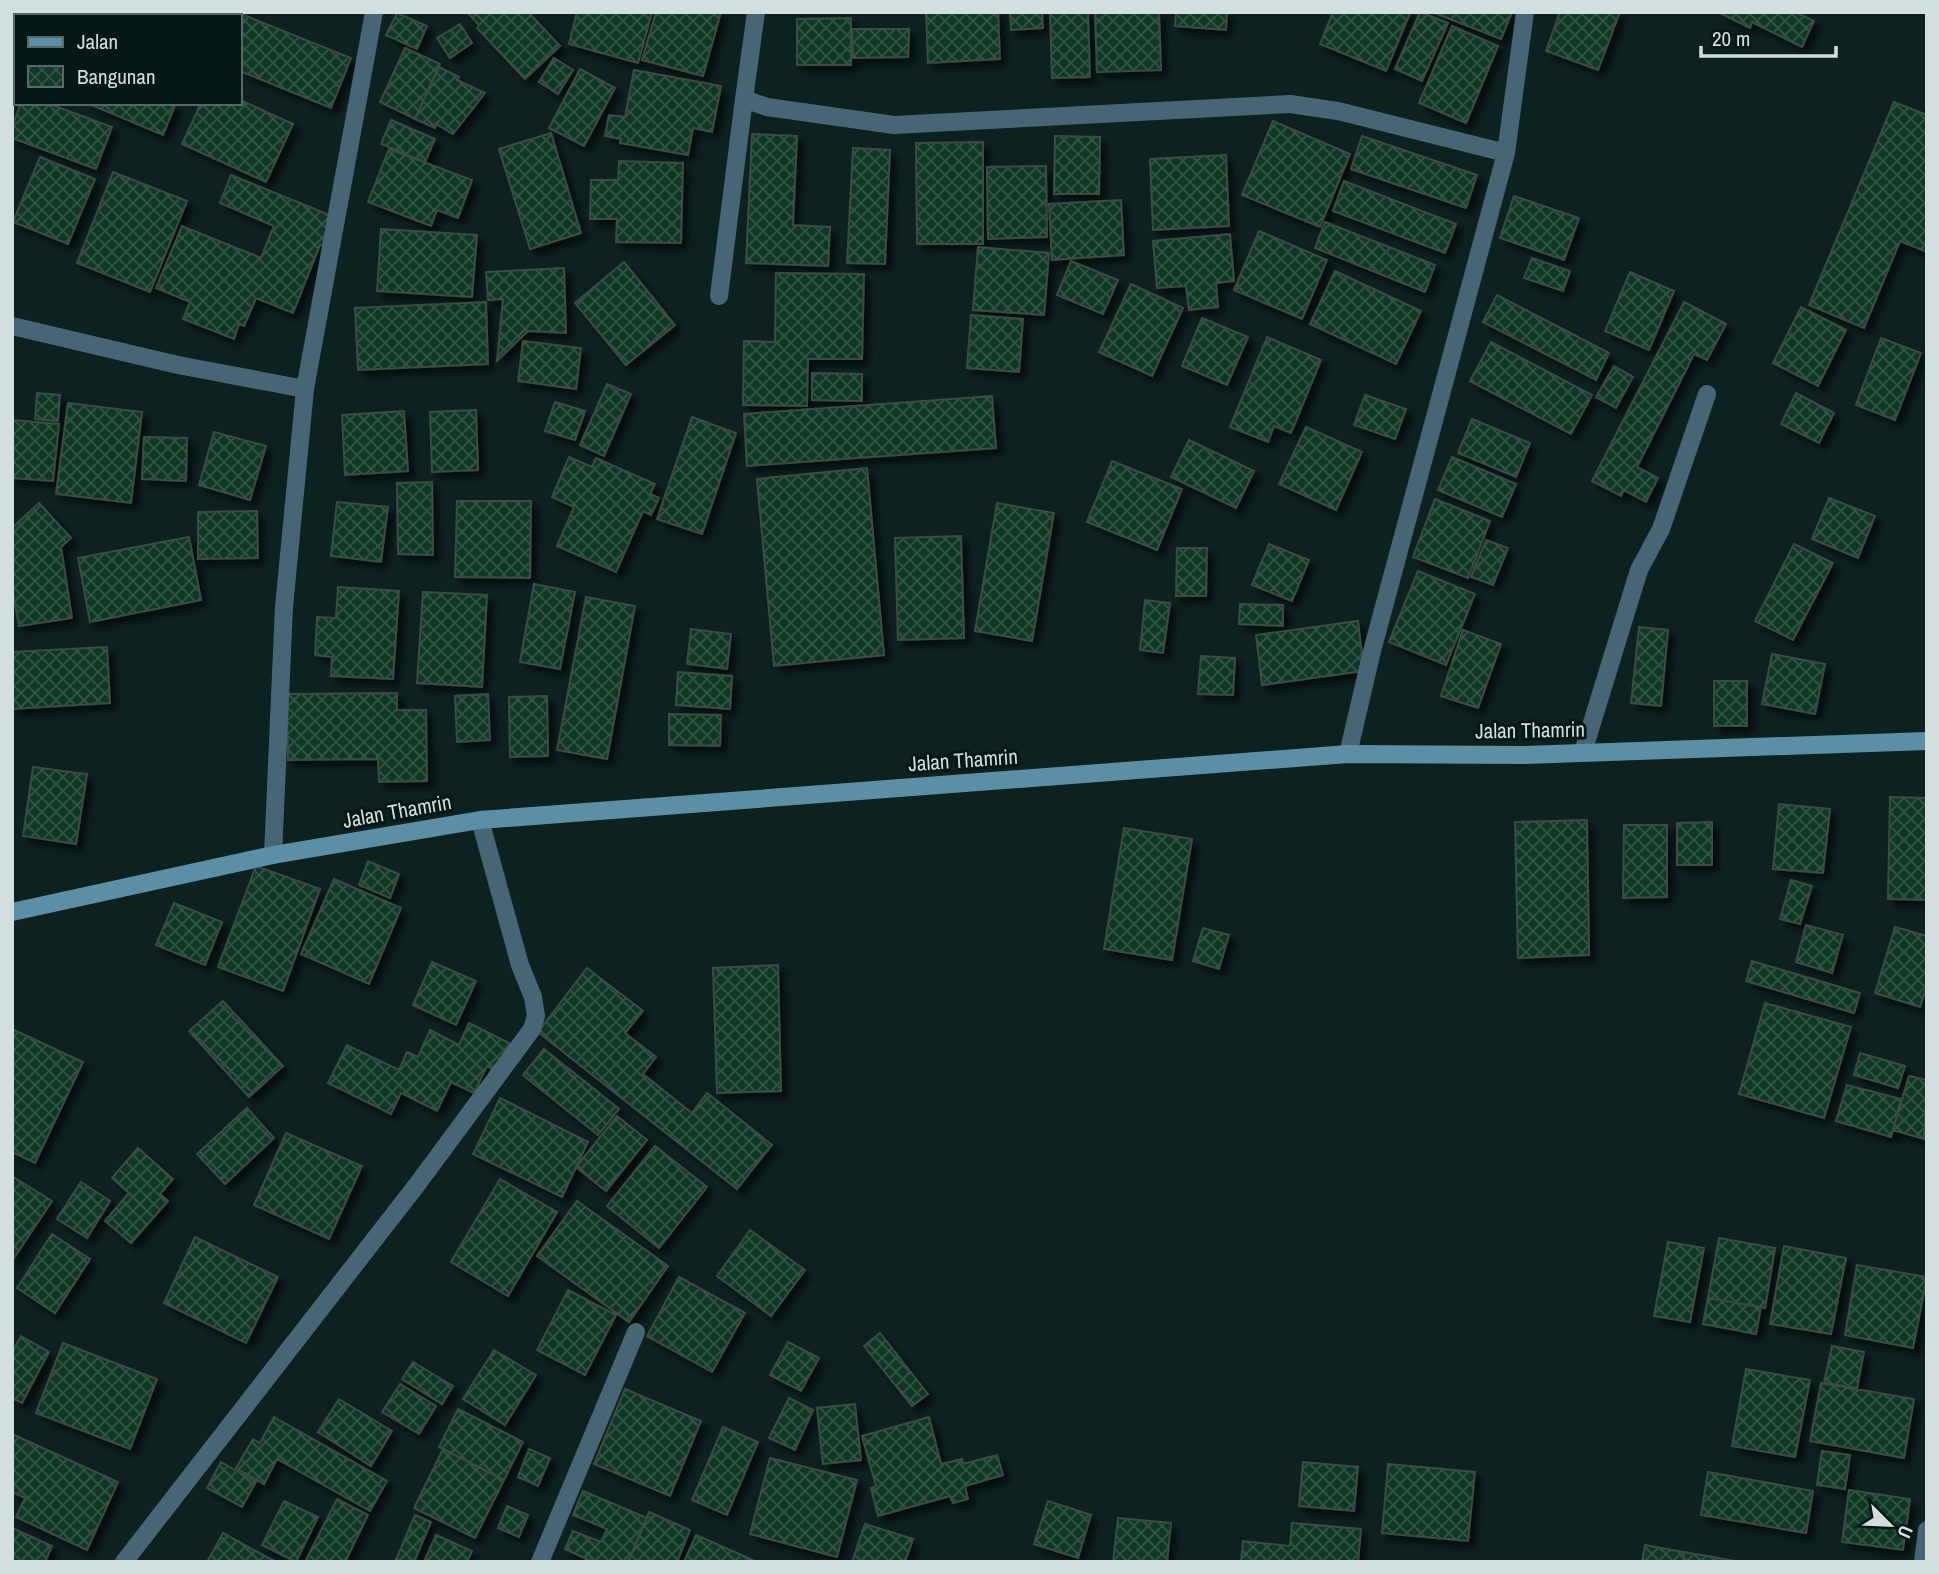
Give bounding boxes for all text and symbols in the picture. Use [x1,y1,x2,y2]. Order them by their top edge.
legend [14,14,242,105]
scale bar [1701,14,1836,58]
text: 20 m [1712,24,1750,53]
text: Jalan [77,27,118,56]
text: Bangunan [77,62,156,91]
street label: Jalan Thamrin [1475,715,1585,745]
street label: Jalan Thamrin [907,742,1019,778]
street label: Jalan Thamrin [340,787,454,835]
north arrow [1855,1490,1925,1560]
text: U [1891,1521,1920,1542]

